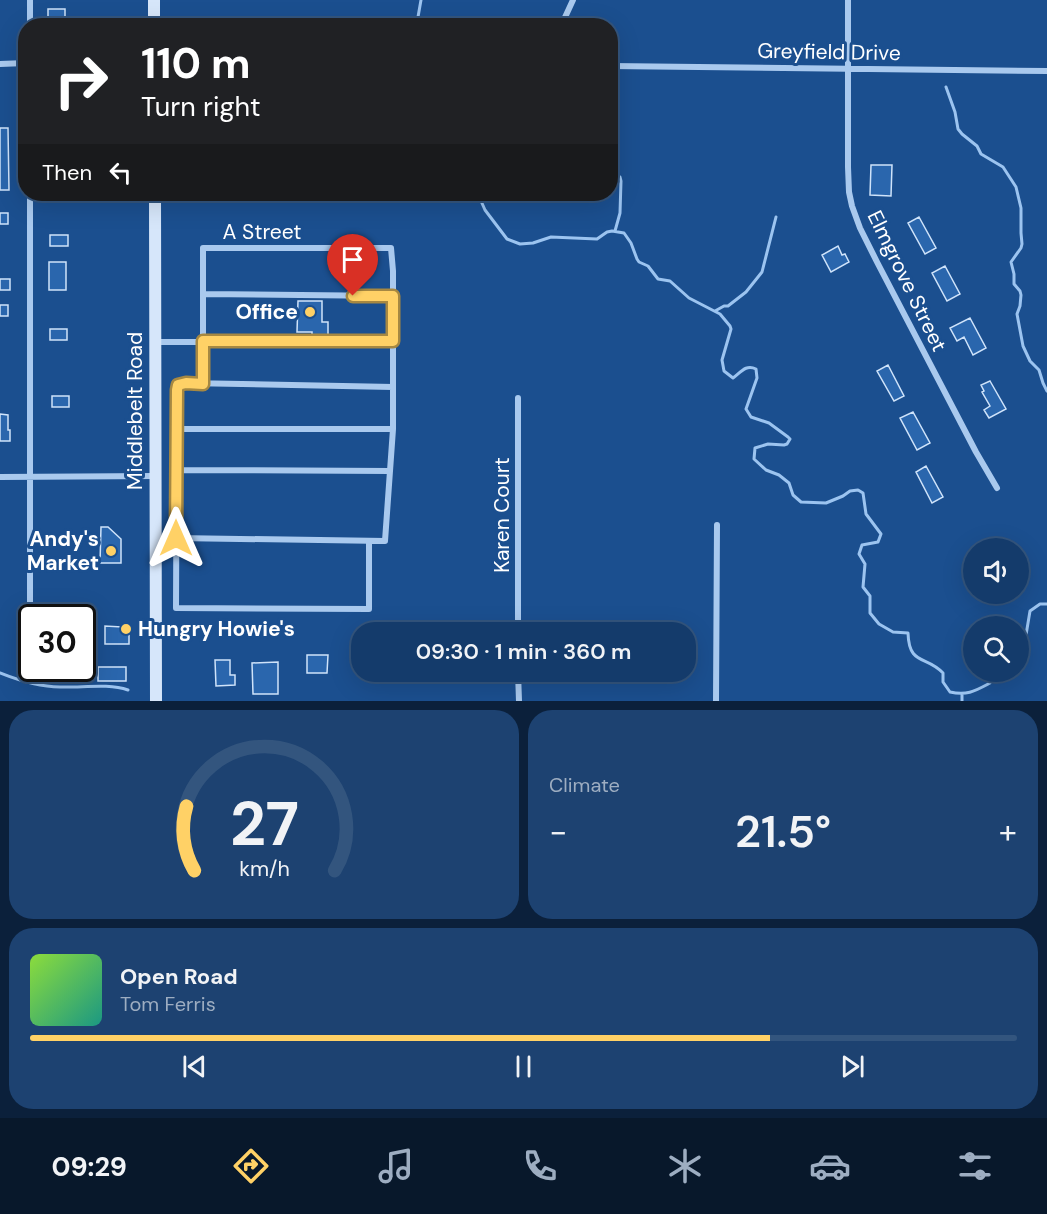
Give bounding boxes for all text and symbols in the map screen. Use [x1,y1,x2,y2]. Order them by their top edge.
text: 110 m [141,36,251,91]
street label: Greyfield Drive [757,37,901,67]
icon: right [42,42,120,120]
text: Turn right [141,89,261,124]
icon: left [104,156,137,189]
text: Then [42,158,92,187]
street label: Elmgrove Street [861,206,953,356]
street label: A Street [222,218,302,246]
pin [327,234,378,296]
icon: arrive [336,243,369,276]
place label: Office [236,298,298,326]
marker: Office [303,305,317,319]
street label: Middlebelt Road [121,332,149,490]
street label: Karen Court [488,457,516,573]
position arrow [144,506,208,570]
place label: Andy's Market [27,525,99,577]
map controls [963,538,1029,682]
button: sound [963,538,1029,604]
marker: Andy's Market [104,544,118,558]
speed limit sign: 30 [18,604,96,682]
place label: Hungry Howie's [138,615,295,643]
button: search [963,616,1029,682]
marker: Hungry Howie's [119,622,133,636]
text: 09:30 · 1 min · 360 m [416,637,631,666]
text: Climate [549,772,620,798]
text: 27 [229,783,299,864]
text: 21.5° [735,802,831,861]
text: − [549,810,567,853]
text: + [999,810,1017,853]
text: km/h [239,856,289,884]
text: Open Road [120,962,238,991]
text: Tom Ferris [120,991,216,1017]
icon: previous [178,1050,211,1083]
icon: pause [507,1050,540,1083]
icon: next [836,1050,869,1083]
icon: directions [230,1145,272,1187]
icon: music [375,1145,417,1187]
icon: phone [519,1145,561,1187]
icon: climate [664,1145,706,1187]
icon: car [809,1145,851,1187]
icon: filters [954,1145,996,1187]
text: 09:29 [51,1149,127,1184]

